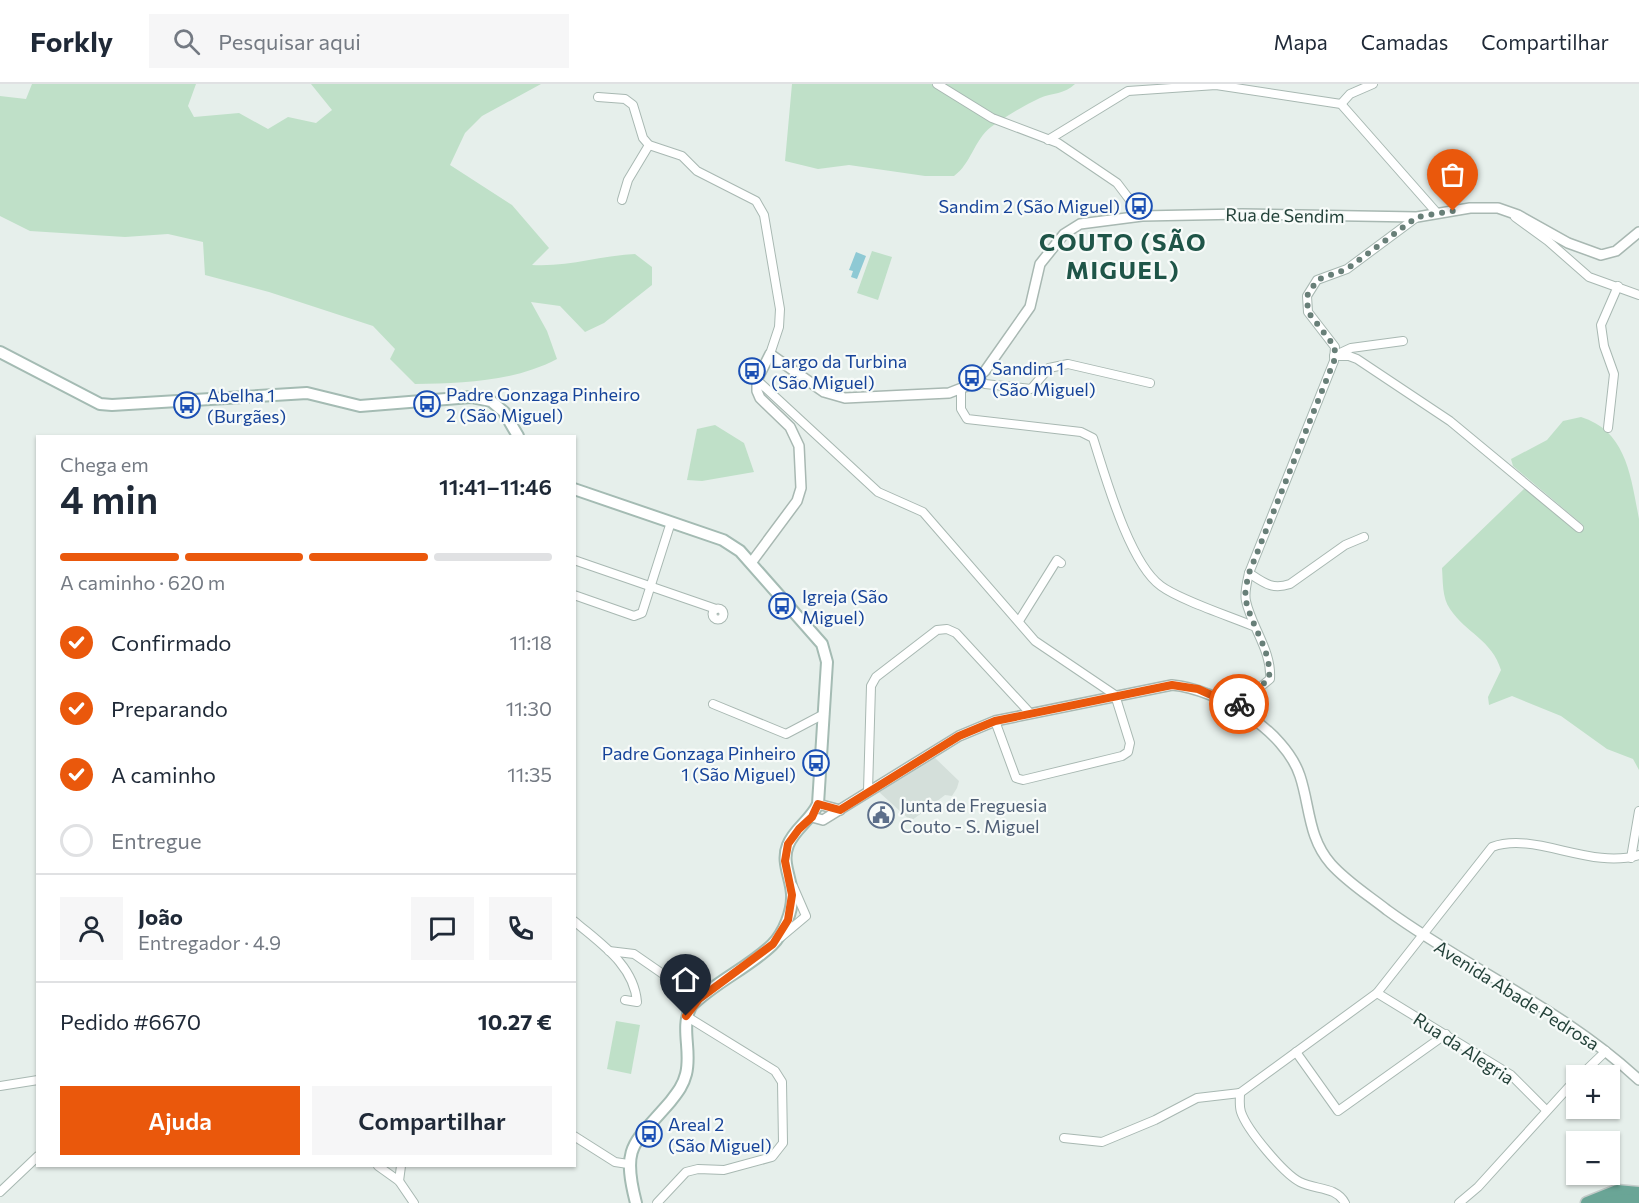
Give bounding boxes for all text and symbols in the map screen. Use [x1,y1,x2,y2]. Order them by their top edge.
search box [149,14,569,68]
text: Forkly [30,24,113,58]
icon: search [170,25,203,58]
text: Pesquisar aqui [218,28,361,55]
text: Mapa [1274,29,1328,54]
text: Camadas [1361,29,1448,54]
text: Compartilhar [1481,29,1609,54]
pin [1427,149,1478,211]
icon: bag [1436,158,1469,191]
bus stop icon: Sandim 2 (São Miguel) [1124,191,1154,221]
place label: Sandim 2 (São Miguel) [938,195,1120,217]
street label: Rua de Sendim [1225,203,1345,227]
district label: COUTO (SÃO MIGUEL) [1039,227,1207,284]
place label: Largo da Turbina (São Miguel) [771,350,907,393]
bus stop icon: Largo da Turbina (São Miguel) [737,356,767,386]
place label: Sandim 1 (São Miguel) [992,357,1096,400]
bus stop icon: Sandim 1 (São Miguel) [957,363,987,393]
place label: Padre Gonzaga Pinheiro 2 (São Miguel) [446,383,640,426]
place label: Abelha 1 (Burgães) [207,384,286,427]
bus stop icon: Padre Gonzaga Pinheiro 2 (São Miguel) [412,389,442,419]
bus stop icon: Abelha 1 (Burgães) [172,390,202,420]
text: Chega em [60,452,149,476]
text: 11:41–11:46 [439,473,552,500]
text: 4 min [60,474,158,522]
text: A caminho · 620 m [60,570,225,594]
place label: Igreja (São Miguel) [802,585,888,628]
bus stop icon: Igreja (São Miguel) [767,591,797,621]
icon: check [60,626,93,659]
text: Confirmado [111,629,232,656]
text: 11:18 [509,630,552,654]
courier [1209,674,1269,734]
icon: bike [1223,688,1256,721]
icon: check [60,692,93,725]
text: Preparando [111,695,228,722]
text: 11:30 [506,696,552,720]
place label: Padre Gonzaga Pinheiro 1 (São Miguel) [602,742,796,785]
bus stop icon: Padre Gonzaga Pinheiro 1 (São Miguel) [801,748,831,778]
icon: check [60,758,93,791]
text: A caminho [111,761,216,788]
text: 11:35 [507,762,552,786]
place label: Junta de Freguesia Couto - S. Miguel [900,794,1047,837]
public building icon: Junta de Freguesia Couto - S. Miguel [866,800,896,830]
text: Entregue [111,827,202,854]
button: person [60,897,123,960]
button: chat [411,897,474,960]
button: phone [489,897,552,960]
text: João [138,903,183,930]
text: Entregador · 4.9 [138,930,281,954]
street label: Avenida Abade Pedrosa [1431,935,1603,1055]
pin [660,954,711,1016]
icon: home [669,963,702,996]
street label: Rua da Alegria [1410,1007,1518,1089]
text: Pedido #6670 [60,1008,201,1035]
text: 10.27 € [478,1008,552,1035]
map controls [1566,1065,1620,1185]
button: + [1566,1065,1620,1119]
button: Ajuda [60,1086,300,1155]
button: Compartilhar [312,1086,552,1155]
place label: Areal 2 (São Miguel) [668,1113,772,1156]
bus stop icon: Areal 2 (São Miguel) [634,1119,664,1149]
button: − [1566,1131,1620,1185]

